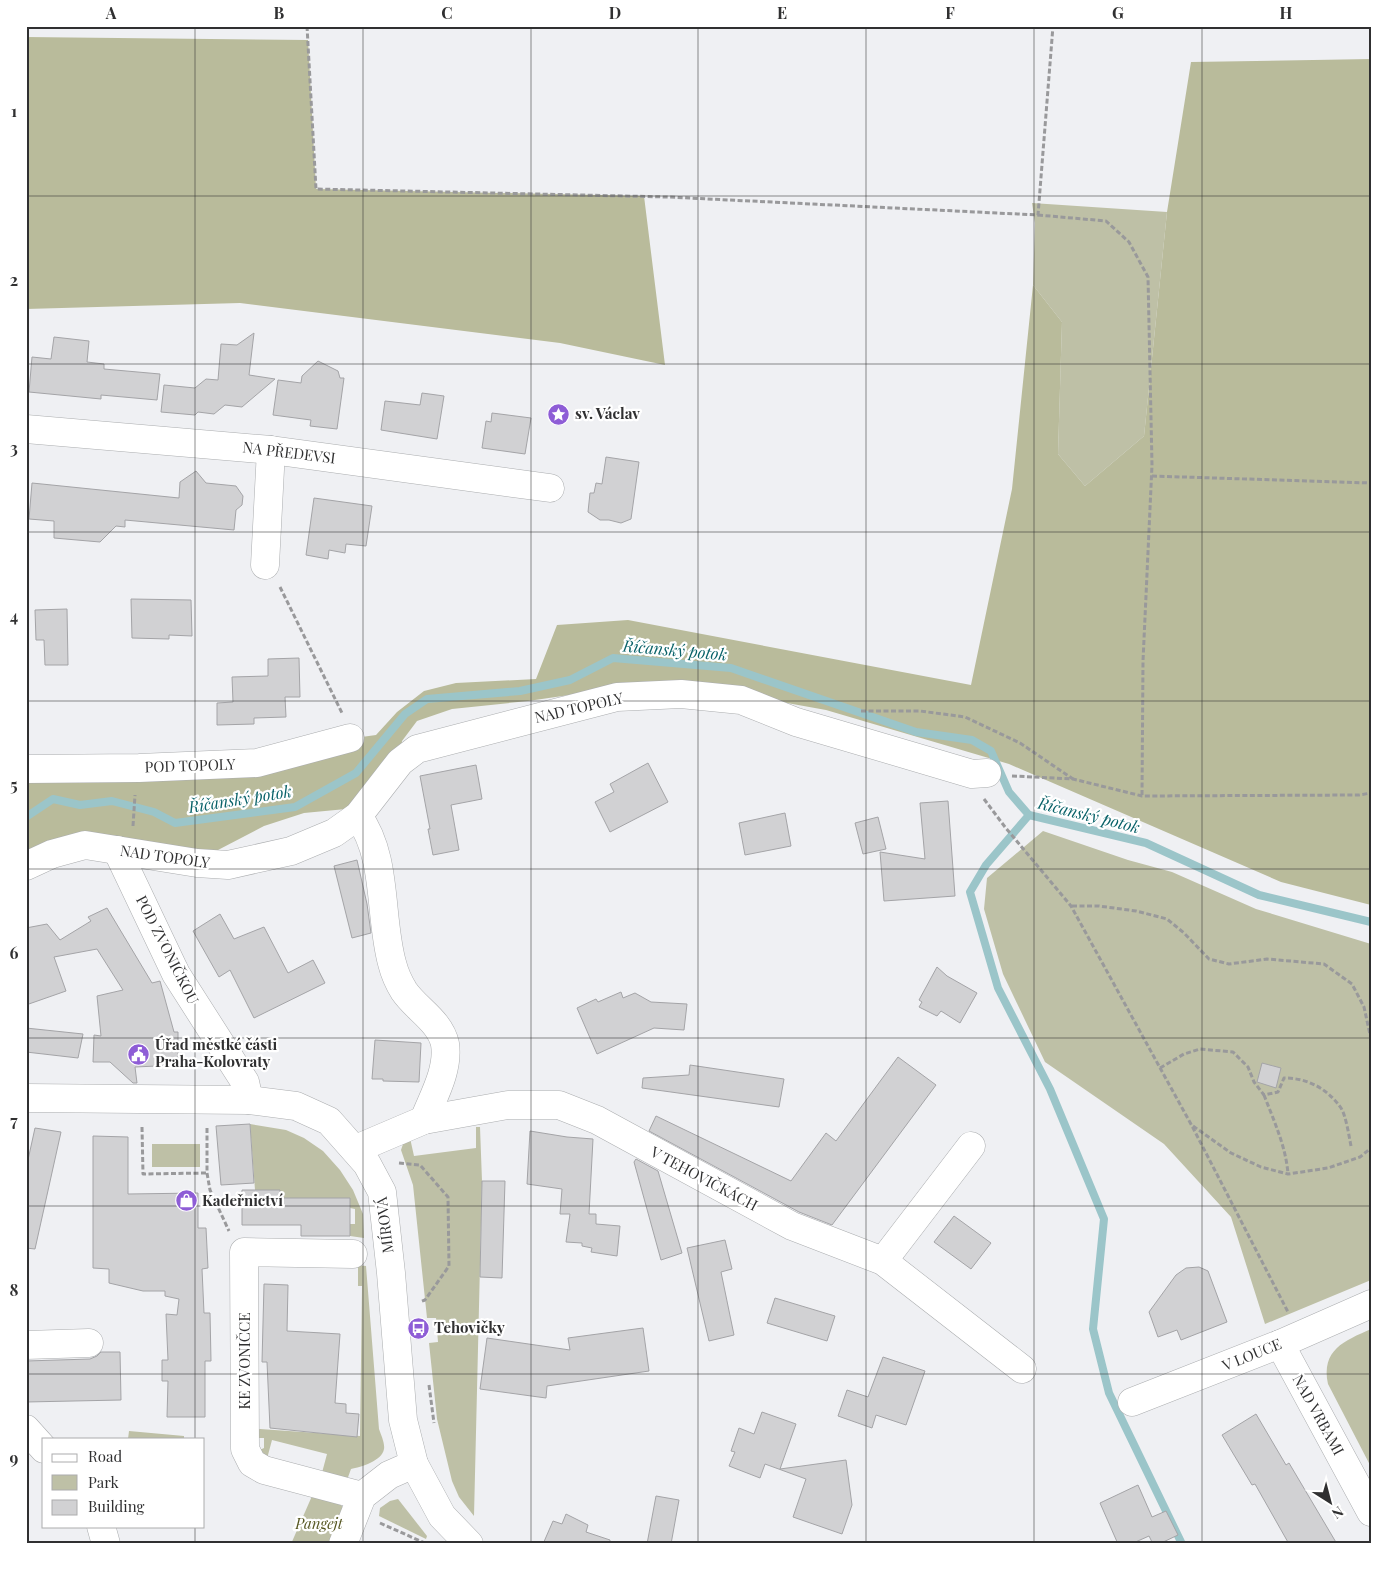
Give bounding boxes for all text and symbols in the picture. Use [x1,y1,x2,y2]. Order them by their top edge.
text: A [105,2,117,23]
text: B [274,2,285,23]
text: C [441,2,453,23]
text: D [609,2,621,23]
text: E [777,2,787,23]
text: F [945,2,955,23]
text: G [1112,2,1124,23]
text: H [1280,2,1293,23]
text: 1 [11,100,17,121]
text: 2 [10,269,18,290]
place icon: sv. Václav [547,402,571,426]
place label: sv. Václav [575,403,640,423]
street label: NA PŘEDEVSI [241,436,337,468]
text: 3 [10,437,18,458]
text: 4 [10,605,18,626]
water label: Říčanský potok [621,634,728,665]
street label: NAD TOPOLY [532,687,625,727]
street label: POD TOPOLY [144,753,236,777]
text: 5 [10,774,18,795]
water label: Říčanský potok [186,780,293,817]
water label: Říčanský potok [1035,791,1142,837]
street label: NAD TOPOLY [119,840,212,872]
street label: POD ZVONIČKOU [132,892,204,1007]
text: 6 [10,942,19,963]
place label: Úřad městké části Praha-Kolovraty [155,1034,278,1071]
public building icon: Úřad městké části Praha-Kolovraty [127,1042,151,1066]
text: 7 [10,1110,18,1131]
street label: V TEHOVIČKÁCH [647,1141,761,1215]
shop icon: Kadeřnictví [174,1189,198,1213]
place label: Kadeřnictví [202,1190,283,1210]
street label: MÍROVÁ [371,1195,397,1254]
text: 8 [10,1279,19,1300]
street label: KE ZVONIČCE [234,1312,254,1410]
bus stop icon: Tehovičky [406,1316,430,1340]
place label: Tehovičky [434,1317,505,1337]
street label: V LOUCE [1218,1333,1284,1375]
street label: NAD VRBAMI [1288,1371,1349,1458]
legend [42,1438,205,1528]
text: Road [88,1446,122,1466]
text: 9 [10,1447,19,1468]
text: Park [88,1472,120,1492]
north arrow [1304,1478,1354,1528]
text: Building [88,1496,145,1516]
text: N [1328,1502,1348,1524]
park label: Pangejt [294,1513,344,1533]

